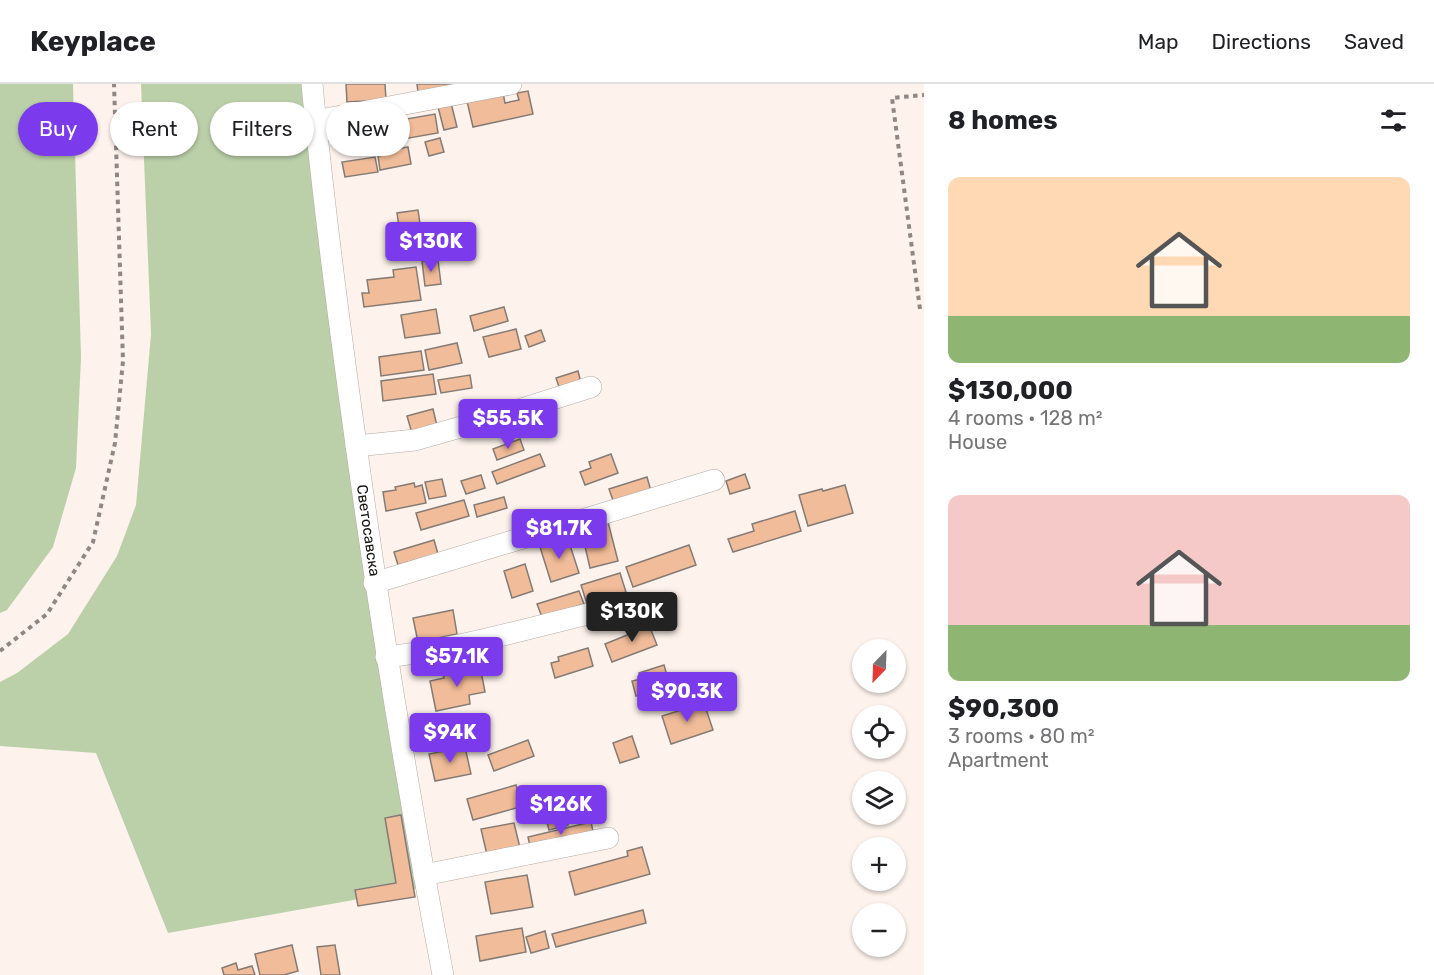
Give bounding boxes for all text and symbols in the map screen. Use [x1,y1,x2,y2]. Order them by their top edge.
text: Keyplace [30,25,156,58]
text: Map [1138,29,1179,54]
text: Directions [1212,29,1311,54]
text: Saved [1344,29,1404,54]
chip: Buy [18,102,98,156]
chip: Rent [110,102,198,156]
chip: Filters [210,102,314,156]
chip: New [326,102,410,156]
icon: filters [1377,104,1410,137]
text: 8 homes [948,105,1058,136]
icon: home [1125,216,1233,324]
pin: $130K [389,222,473,273]
text: $130K [399,229,463,253]
text: $130,000 [948,375,1073,406]
pin: $55.5K [459,399,557,450]
text: $55.5K [473,406,543,430]
text: 4 rooms · 128 m² [948,406,1103,430]
text: House [948,430,1007,454]
street label: Светосавска [353,483,384,578]
pin: $81.7K [510,509,608,560]
text: $81.7K [526,516,592,540]
icon: home [1125,534,1233,642]
pin: $130K [590,592,674,643]
text: $130K [600,599,664,623]
pin: $57.1K [408,637,506,688]
north arrow [852,639,906,693]
map controls [852,639,906,957]
text: $57.1K [425,644,489,668]
pin: $90.3K [638,672,736,723]
text: $90.3K [651,679,723,703]
text: $90,300 [948,693,1059,724]
button: locate [852,705,906,759]
pin: $94K [414,713,486,764]
text: $94K [424,720,476,744]
text: 3 rooms · 80 m² [948,724,1095,748]
text: Apartment [948,748,1049,772]
button: layers [852,771,906,825]
pin: $126K [519,785,603,836]
text: $126K [530,792,592,816]
button: + [852,837,906,891]
button: − [852,903,906,957]

